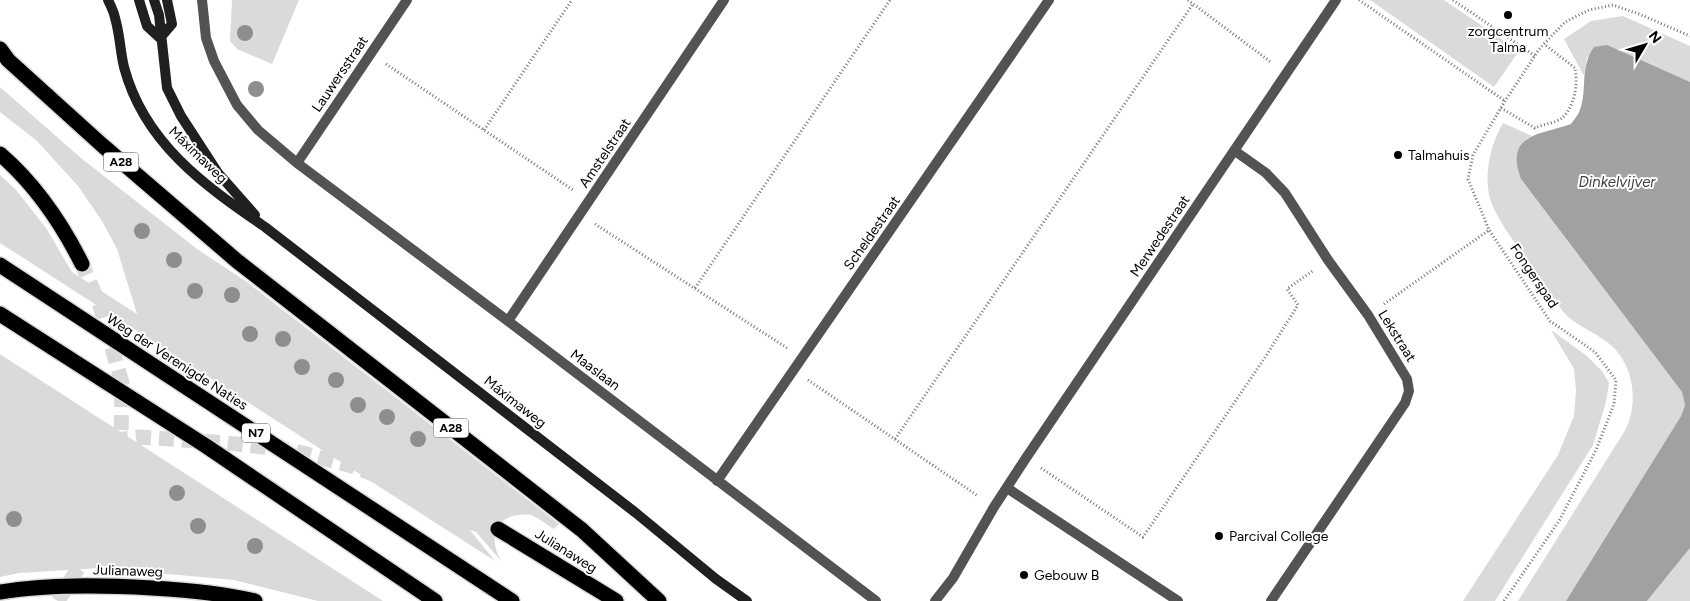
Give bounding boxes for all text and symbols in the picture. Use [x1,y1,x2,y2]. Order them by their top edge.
marker: zorgcentrum Talma [1502,9,1514,21]
north arrow [1620,20,1670,70]
place label: zorgcentrum Talma [1468,23,1548,56]
text: N [1645,28,1665,47]
street label: Lauwersstraat [308,33,372,115]
street label: Amstelstraat [576,115,634,191]
street label: Máximaweg [165,123,231,187]
place label: Talmahuis [1408,147,1470,164]
marker: Talmahuis [1392,149,1404,161]
road number: A28 [104,152,138,172]
water label: Dinkelvijver [1579,173,1656,191]
street label: Merwedestraat [1126,192,1194,280]
street label: Scheldestraat [840,193,904,273]
street label: Fongerspad [1506,240,1562,312]
street label: Lekstraat [1374,307,1420,365]
street label: Weg der Verenigde Naties [103,310,251,414]
street label: Maaslaan [567,346,623,394]
street label: Máximaweg [480,372,550,432]
road number: A28 [434,418,468,438]
road number: N7 [242,423,270,442]
street label: Julianaweg [532,525,600,577]
place label: Parcival College [1229,528,1329,545]
marker: Parcival College [1213,530,1225,542]
street label: Julianaweg [93,561,163,581]
place label: Gebouw B [1034,567,1099,584]
marker: Gebouw B [1018,569,1030,581]

